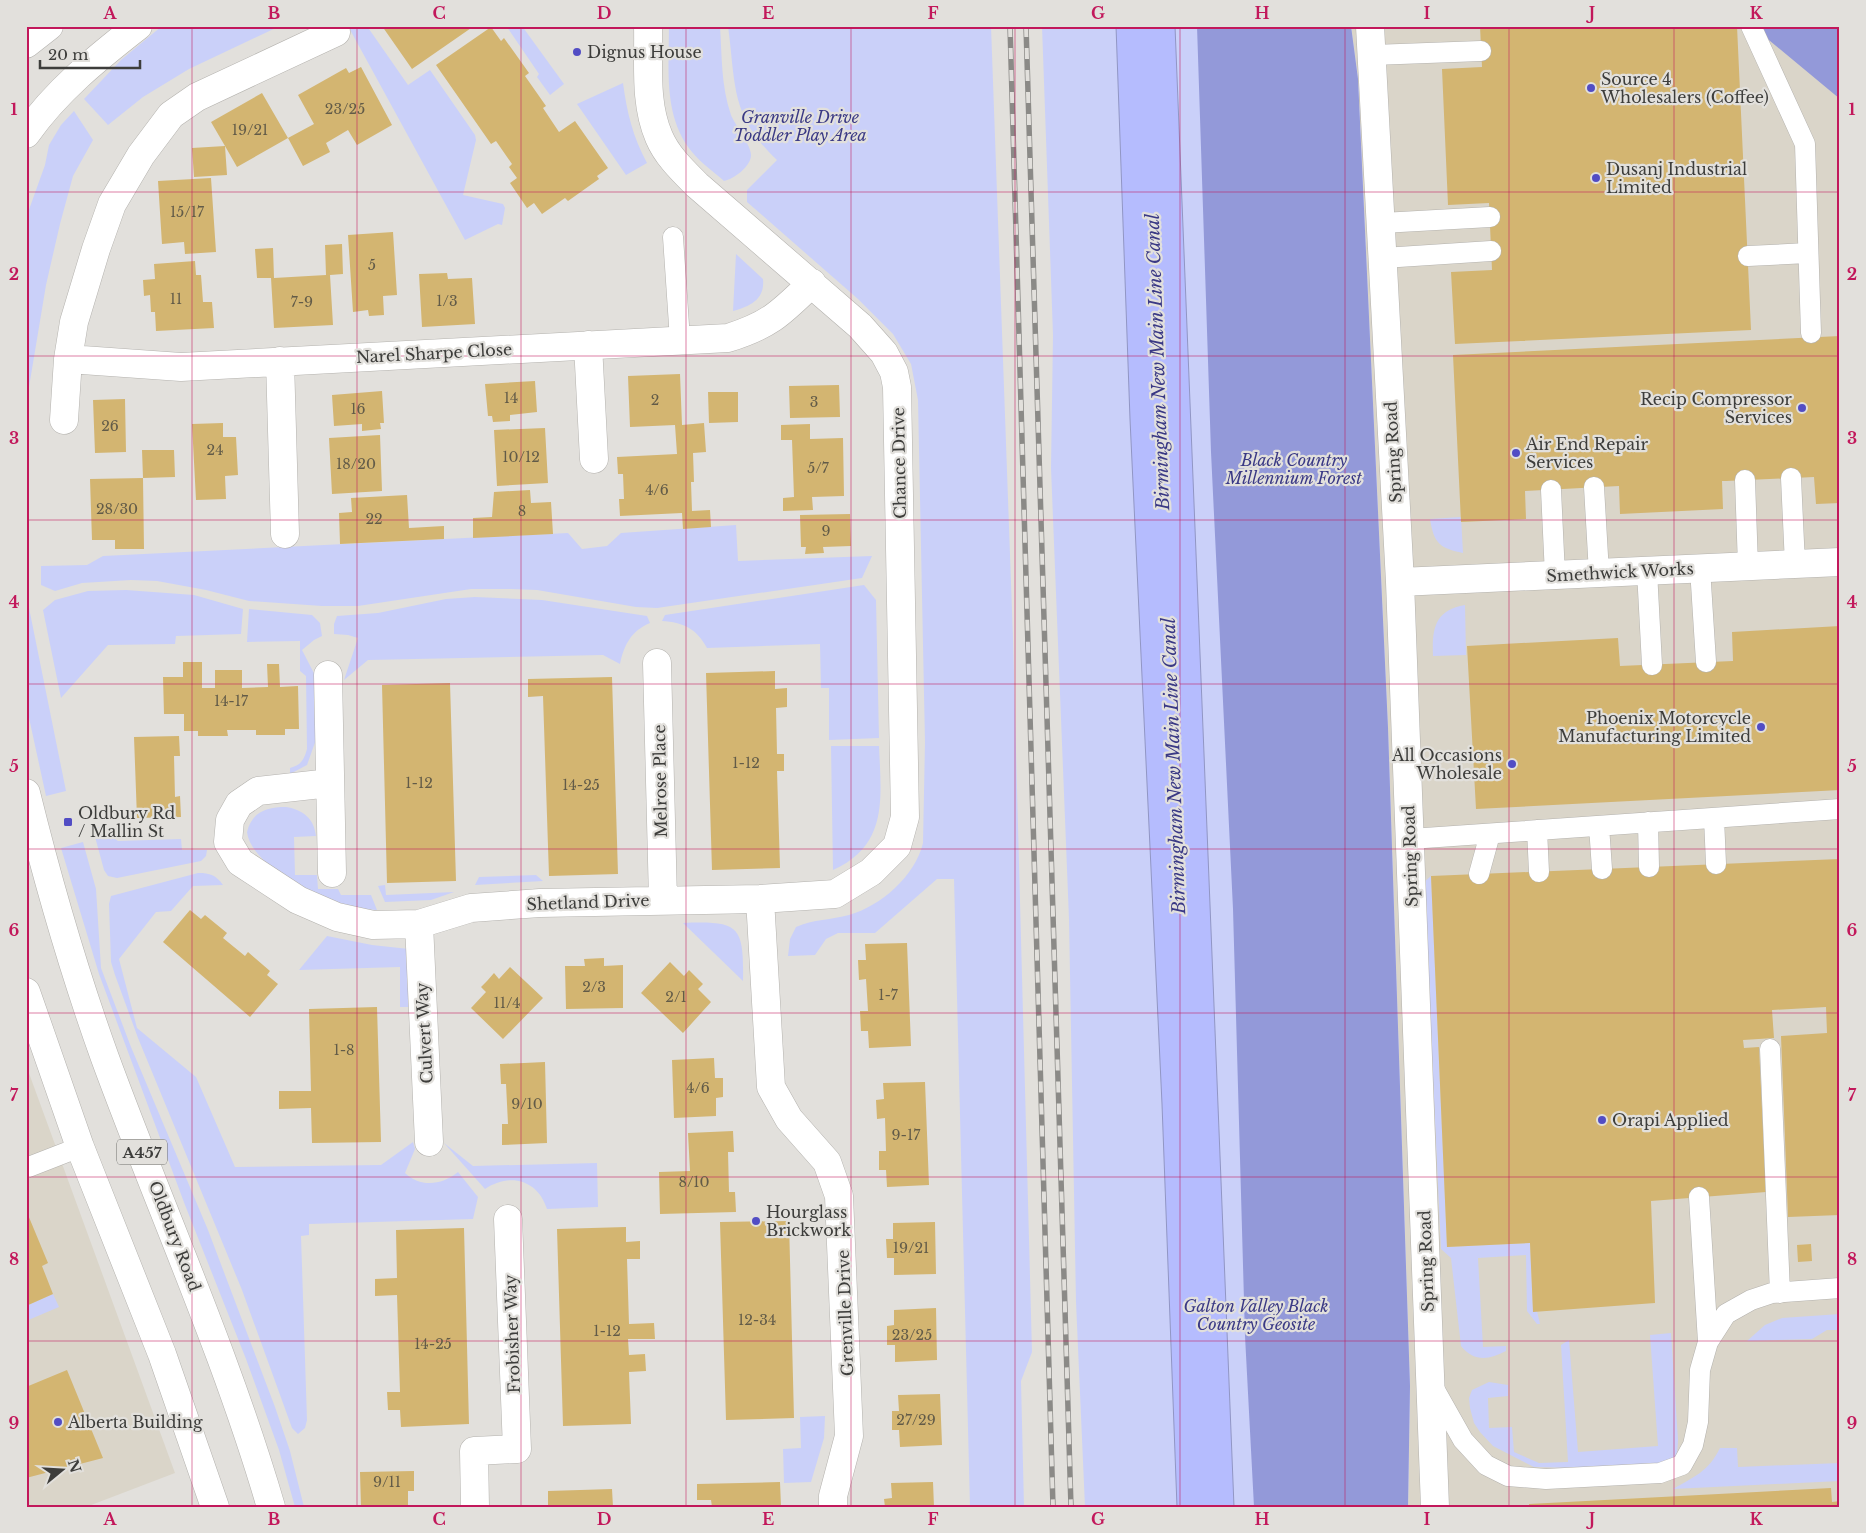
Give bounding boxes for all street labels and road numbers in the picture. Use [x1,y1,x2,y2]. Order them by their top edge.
street label: Narel Sharpe Close [355,339,513,367]
street label: Spring Road [1380,400,1406,503]
street label: Chance Drive [888,407,910,519]
street label: Smethwick Works [1546,558,1694,586]
street label: Melrose Place [649,724,671,838]
street label: Spring Road [1398,805,1422,907]
street label: Shetland Drive [526,890,650,914]
street label: Culvert Way [411,981,437,1084]
road number: A457 [117,1140,167,1164]
street label: Oldbury Road [145,1178,205,1294]
street label: Spring Road [1414,1210,1438,1312]
street label: Grenville Drive [833,1250,857,1376]
street label: Frobisher Way [500,1273,524,1394]

